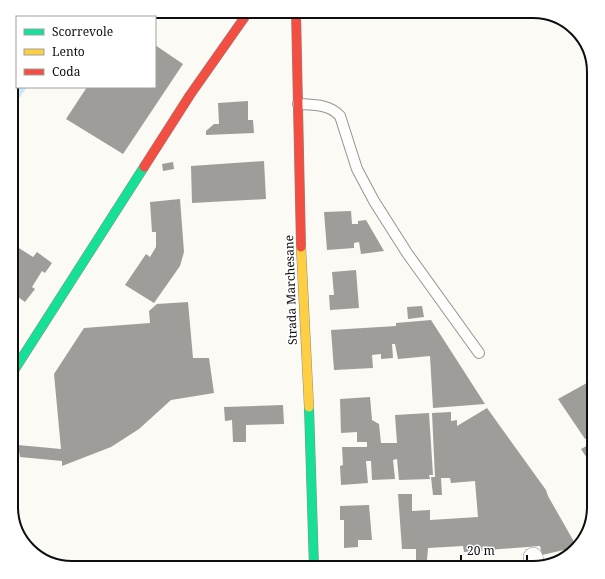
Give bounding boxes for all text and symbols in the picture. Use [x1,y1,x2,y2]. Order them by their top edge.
legend [16,16,156,88]
text: Scorrevole [52,23,113,40]
text: Lento [52,43,85,60]
text: Coda [52,63,81,80]
street label: Strada Marchesane [280,235,301,345]
scale bar [461,537,527,563]
text: 20 m [467,542,495,559]

